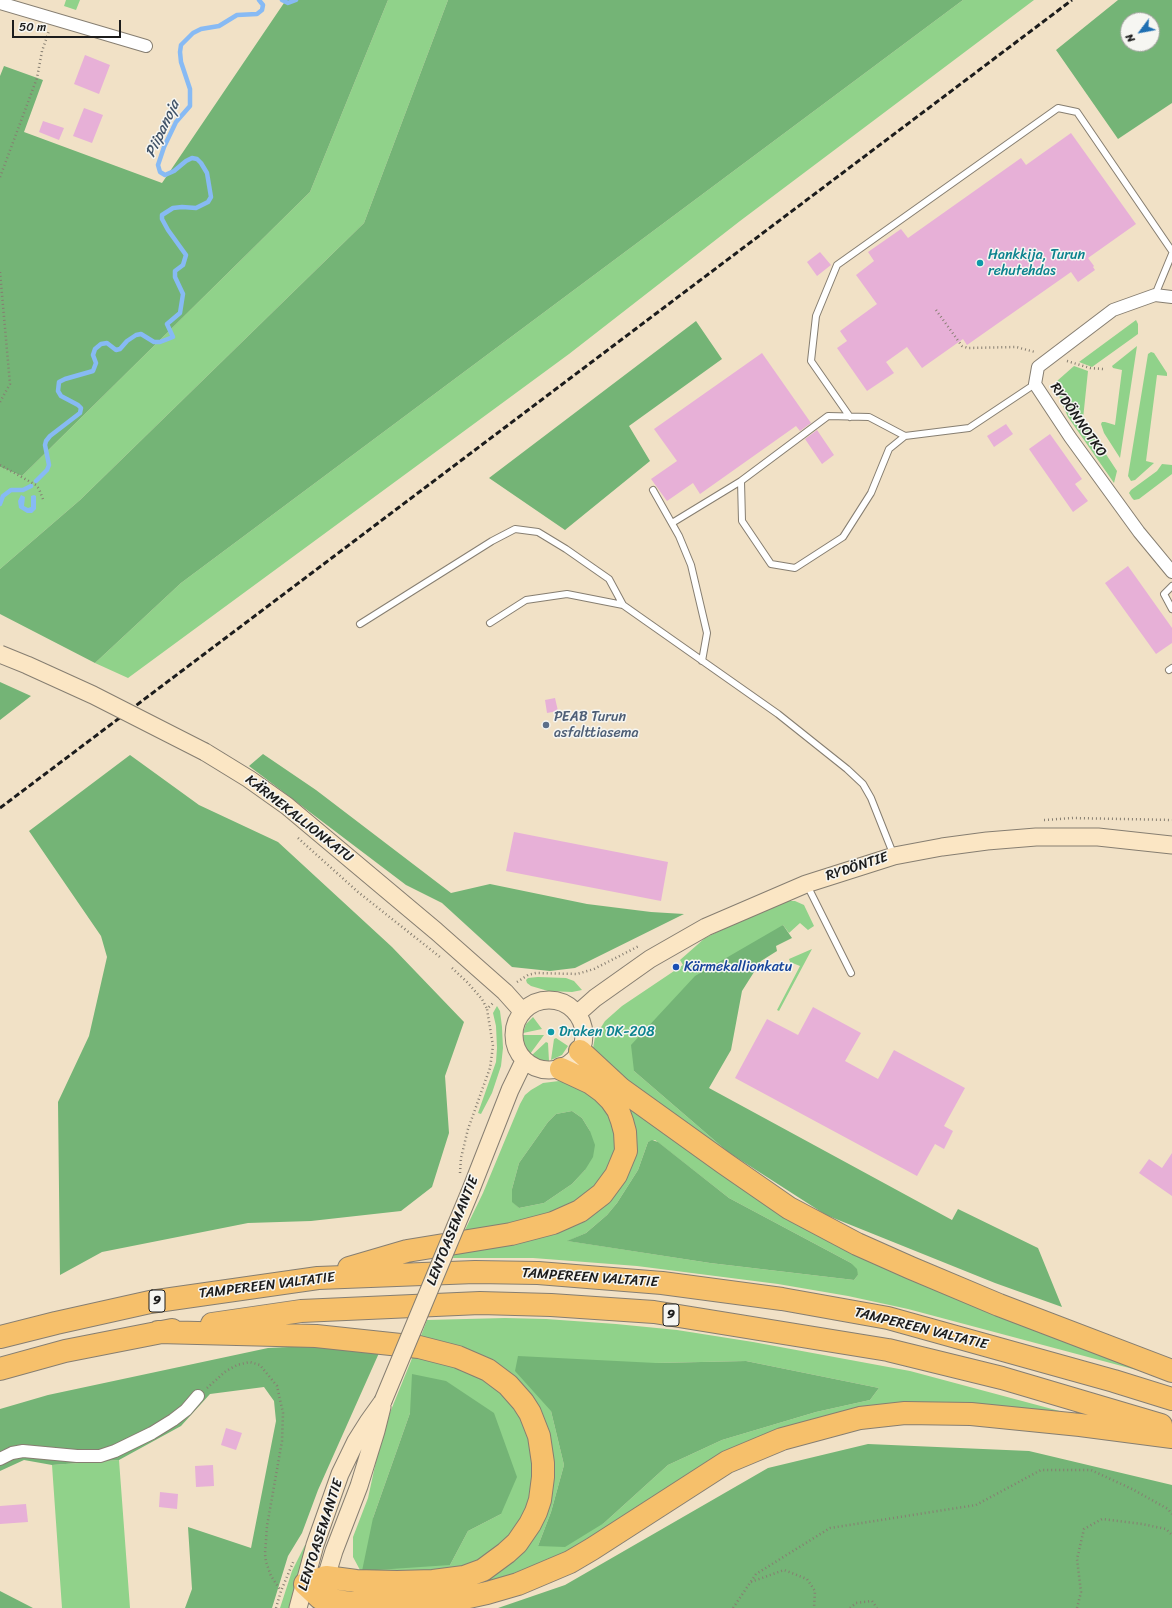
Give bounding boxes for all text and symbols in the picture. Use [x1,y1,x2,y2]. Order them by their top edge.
scale bar [14,12,123,38]
north arrow [1120,12,1160,52]
text: 50 m [19,16,46,38]
text: N [1120,30,1140,46]
water label: Piipanoja [142,98,184,160]
place label: Hankkija, Turun rehutehdas [988,247,1085,280]
marker: Hankkija, Turun rehutehdas [975,258,985,268]
street label: RYDÖNNOTKO [1046,380,1110,460]
place label: PEAB Turun asfalttiasema [554,709,638,742]
marker: PEAB Turun asfalttiasema [541,720,551,730]
street label: KÄRMEKALLIONKATU [242,772,356,866]
street label: RYDÖNTIE [824,849,890,885]
place label: Kärmekallionkatu [684,959,792,975]
marker: Kärmekallionkatu [671,962,681,972]
place label: Draken DK-208 [559,1024,655,1040]
marker: Draken DK-208 [546,1027,556,1037]
street label: LENTOASEMANTIE [423,1174,483,1288]
street label: TAMPEREEN VALTATIE [521,1265,659,1291]
street label: TAMPEREEN VALTATIE [198,1269,336,1303]
road number: 9 [149,1290,165,1312]
road number: 9 [663,1304,679,1326]
street label: TAMPEREEN VALTATIE [853,1304,989,1354]
street label: LENTOASEMANTIE [295,1477,347,1593]

